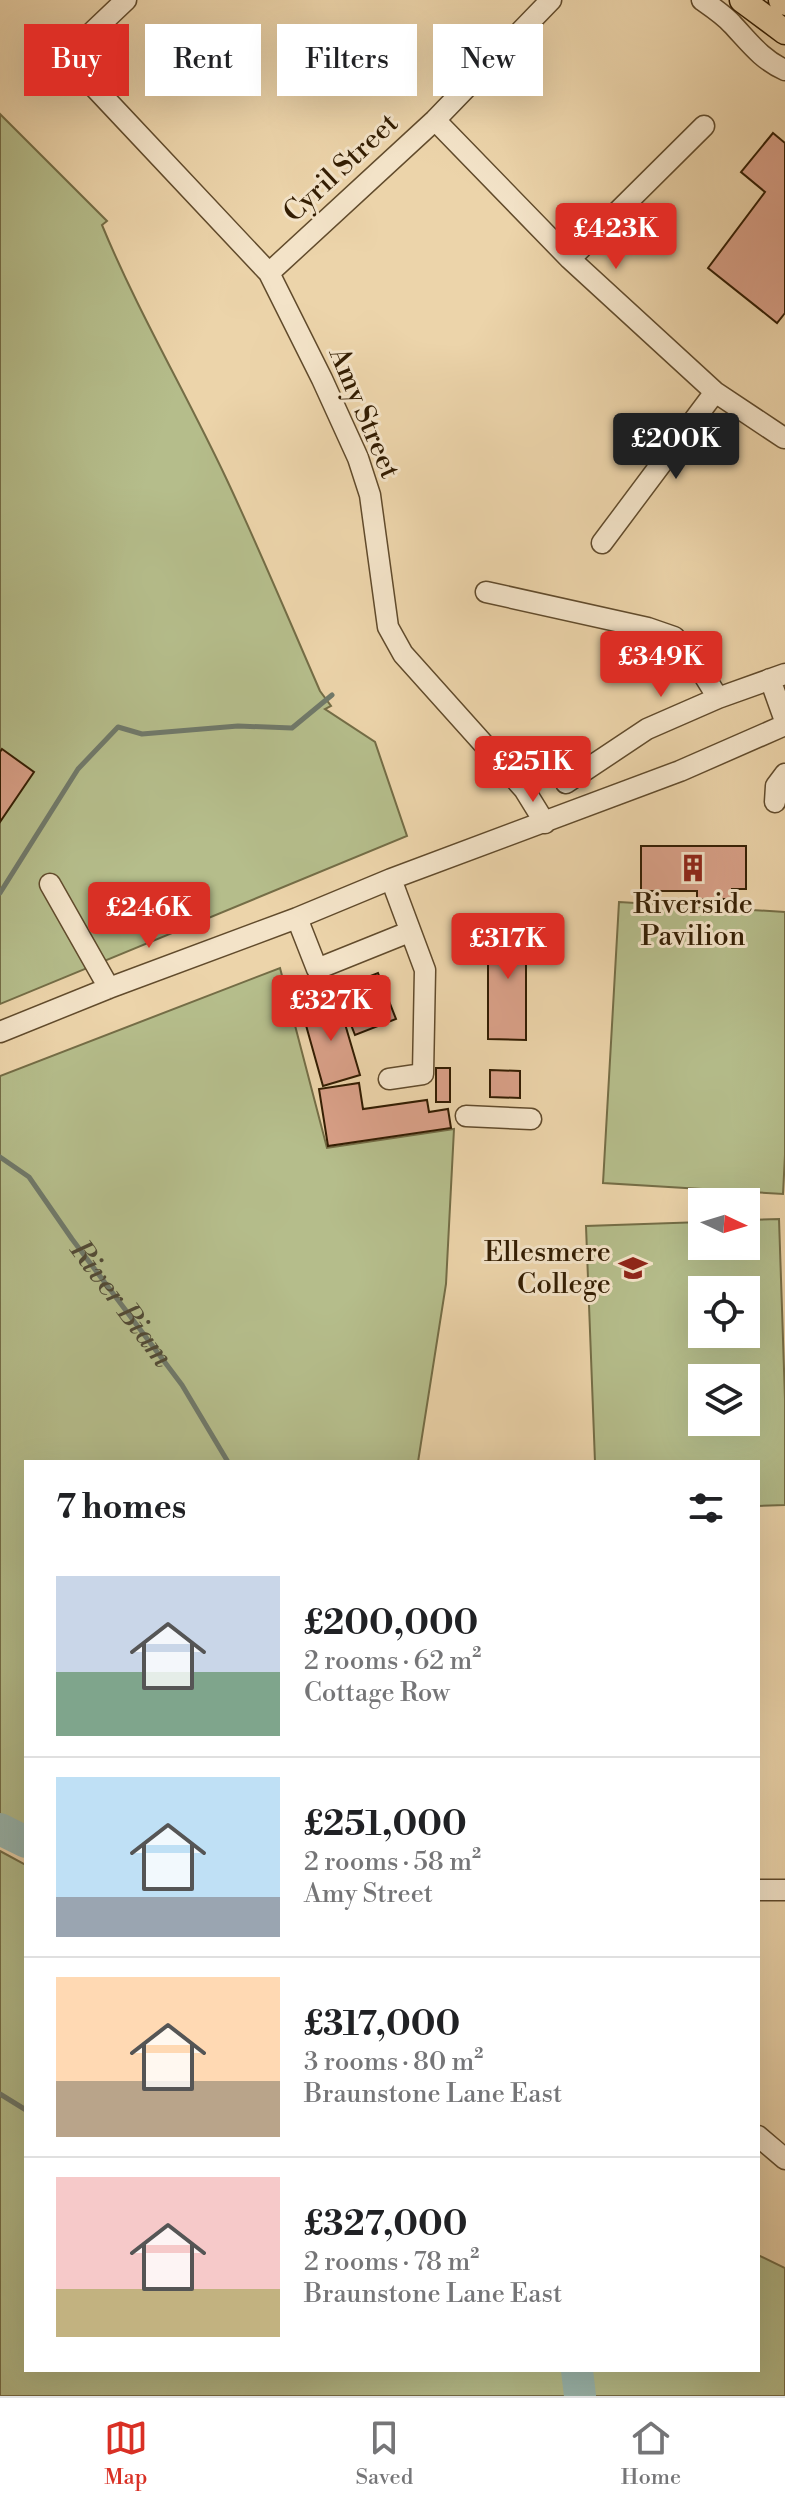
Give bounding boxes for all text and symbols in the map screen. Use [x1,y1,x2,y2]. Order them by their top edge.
chip: Buy [24,24,129,96]
chip: Rent [145,24,261,96]
chip: Filters [277,24,417,96]
chip: New [433,24,543,96]
street label: Cyril Street [276,106,406,230]
pin: £423K [560,203,672,271]
text: £423K [574,213,658,245]
street label: Amy Street [320,341,407,484]
pin: £200K [620,413,732,481]
text: £200K [631,423,721,455]
pin: £349K [605,631,717,699]
text: £349K [618,641,704,673]
pin: £251K [477,736,589,804]
text: £251K [493,746,573,778]
building icon: Riverside Pavilion [678,853,708,883]
pin: £246K [93,882,205,950]
place label: Riverside Pavilion [633,887,753,954]
text: £246K [106,892,192,924]
pin: £317K [452,913,564,981]
text: £317K [469,923,547,955]
pin: £327K [275,975,387,1043]
text: £327K [290,985,372,1017]
north arrow [688,1188,760,1260]
map controls [688,1188,760,1436]
water label: River Biam [60,1232,181,1375]
place label: Ellesmere College [484,1235,611,1302]
school or university icon: Ellesmere College [618,1253,648,1283]
button: locate [688,1276,760,1348]
button: layers [688,1364,760,1436]
icon: filters [684,1486,728,1530]
text: 7 homes [56,1487,186,1529]
text: £200,000 [304,1603,478,1645]
icon: home [120,1608,216,1704]
text: 2 rooms · 62 m² [304,1645,481,1677]
text: Cottage Row [304,1677,450,1709]
text: £251,000 [304,1804,467,1846]
icon: home [120,1809,216,1905]
text: 2 rooms · 58 m² [304,1846,481,1878]
text: Amy Street [304,1878,433,1910]
text: £317,000 [304,2004,460,2046]
icon: home [120,2009,216,2105]
text: 3 rooms · 80 m² [304,2046,483,2078]
text: Braunstone Lane East [304,2078,562,2110]
text: £327,000 [304,2204,468,2246]
icon: home [120,2209,216,2305]
text: 2 rooms · 78 m² [304,2246,479,2278]
text: Braunstone Lane East [304,2278,562,2310]
tab: Map [104,2416,148,2491]
tab: Saved [355,2416,413,2491]
tab: Home [621,2416,681,2491]

